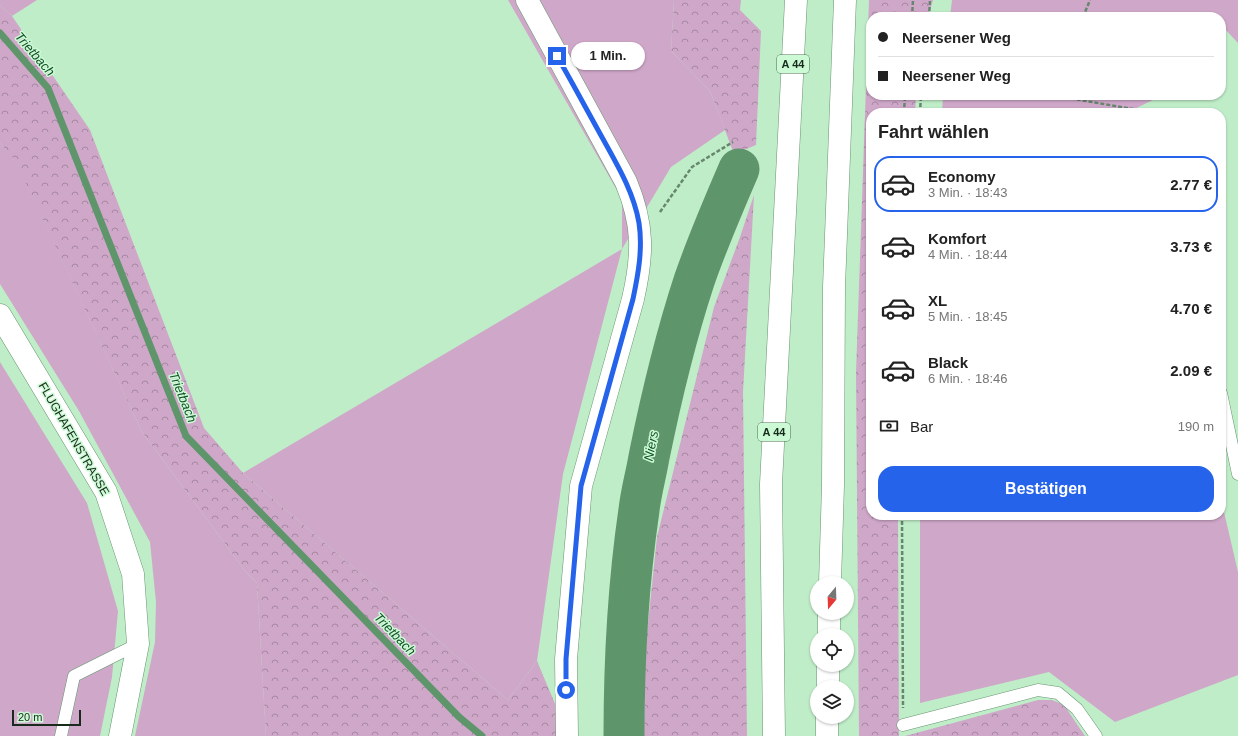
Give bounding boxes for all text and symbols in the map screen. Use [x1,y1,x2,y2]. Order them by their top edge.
water label: Trietbach [12,29,58,79]
text: Neersener Weg [902,29,1011,46]
callout: 1 Min. [571,42,645,70]
route end [548,47,566,65]
text: 1 Min. [590,48,626,63]
road number: A 44 [777,55,809,73]
text: Neersener Weg [902,67,1011,84]
text: Fahrt wählen [878,122,989,142]
icon: car [880,166,916,202]
text: Economy [928,168,996,185]
text: 2.77 € [1170,176,1212,193]
text: 3 Min. · 18:43 [928,185,1008,200]
icon: car [880,228,916,264]
text: Komfort [928,230,986,247]
text: 3.73 € [1170,238,1212,255]
text: 4 Min. · 18:44 [928,247,1008,262]
icon: car [880,290,916,326]
text: XL [928,292,947,309]
text: 4.70 € [1170,300,1212,317]
text: 5 Min. · 18:45 [928,309,1008,324]
icon: car [880,352,916,388]
text: Black [928,354,968,371]
text: 2.09 € [1170,362,1212,379]
water label: Trietbach [166,370,200,424]
text: 6 Min. · 18:46 [928,371,1008,386]
street label: FLUGHAFENSTRASSE [36,380,112,498]
icon: cash [878,415,900,437]
text: Bar [910,418,933,435]
text: 190 m [1178,419,1214,434]
road number: A 44 [758,423,790,441]
water label: Niers [641,429,661,462]
button: Bestätigen [878,466,1214,512]
north arrow [810,576,854,620]
map controls [810,576,854,724]
water label: Trietbach [371,610,419,658]
button: locate [810,628,854,672]
button: layers [810,680,854,724]
route start [557,681,575,699]
scale bar [12,708,81,727]
text: 20 m [18,711,42,723]

